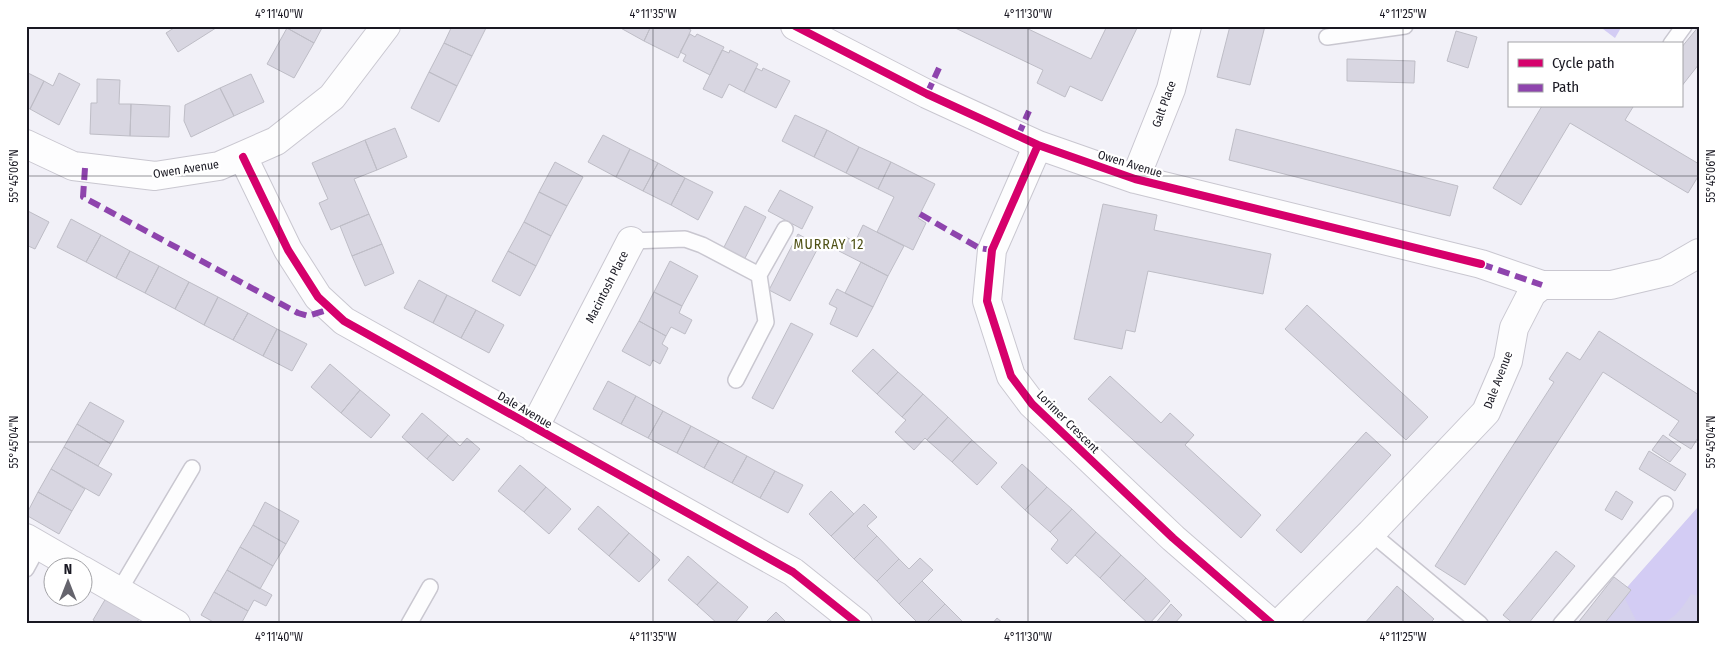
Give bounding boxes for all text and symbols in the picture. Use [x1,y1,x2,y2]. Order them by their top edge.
text: 4°11'40"W [255,7,303,21]
text: 4°11'35"W [629,7,677,21]
text: 4°11'30"W [1004,7,1052,21]
text: 4°11'25"W [1379,7,1427,21]
legend [1508,42,1682,108]
text: Cycle path [1552,54,1615,72]
text: Path [1552,78,1579,96]
street label: Galt Place [1149,79,1179,129]
street label: Owen Avenue [1096,148,1164,180]
text: 55°45'06"N [7,149,21,203]
text: 55°45'06"N [1704,149,1718,203]
street label: Owen Avenue [152,157,220,181]
district label: MURRAY 12 [793,236,865,253]
street label: Macintosh Place [583,248,631,325]
street label: Dale Avenue [1481,349,1515,411]
street label: Lorimer Crescent [1034,388,1102,456]
street label: Dale Avenue [495,389,555,431]
text: 55°45'04"N [7,416,21,468]
text: 55°45'04"N [1704,416,1718,468]
north arrow [42,558,92,608]
text: N [64,561,72,578]
text: 4°11'40"W [255,630,303,644]
text: 4°11'35"W [629,630,677,644]
text: 4°11'30"W [1004,630,1052,644]
text: 4°11'25"W [1379,630,1427,644]

